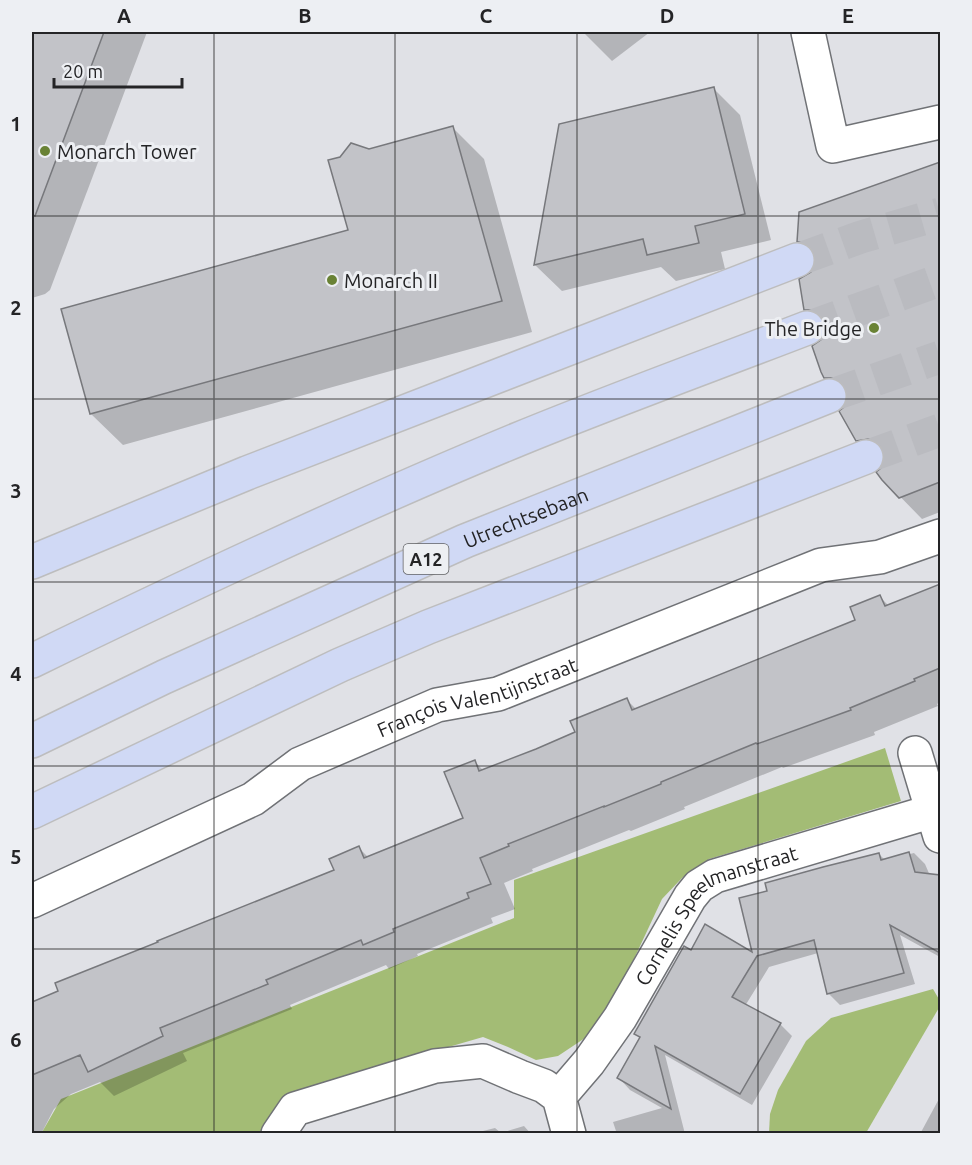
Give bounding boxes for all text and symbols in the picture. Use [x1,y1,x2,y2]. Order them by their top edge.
text: A [117,4,131,27]
text: B [298,4,312,27]
text: C [480,4,493,27]
text: D [660,4,674,27]
text: E [842,4,854,27]
scale bar [54,51,182,89]
text: 20 m [63,61,103,81]
text: 1 [10,112,22,135]
place label: Monarch Tower [57,140,197,163]
marker: Monarch Tower [38,144,52,158]
place label: Monarch II [344,269,438,292]
marker: Monarch II [325,273,339,287]
text: 2 [10,296,22,319]
place label: The Bridge [764,317,862,340]
marker: The Bridge [867,321,881,335]
text: 3 [10,479,22,502]
street label: Utrechtsebaan [460,482,591,552]
road number: A12 [404,544,448,574]
street label: François Valentijnstraat [373,652,581,741]
text: 4 [10,662,22,685]
street label: Cornelis Speelmanstraat [630,841,800,989]
text: 5 [10,845,22,868]
text: 6 [10,1028,22,1051]

